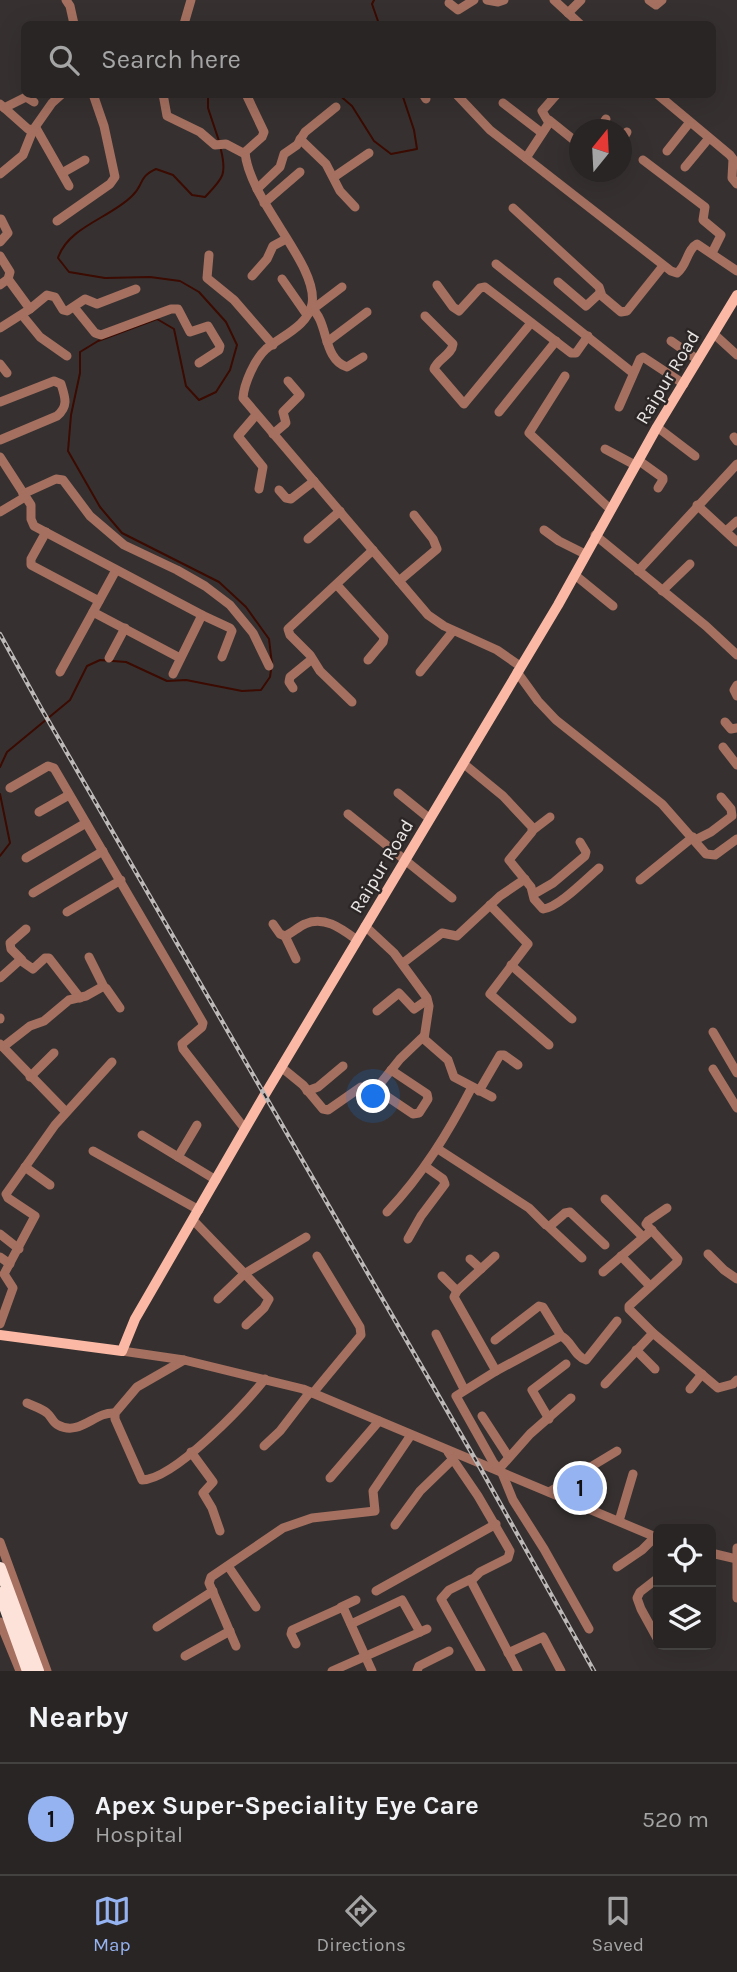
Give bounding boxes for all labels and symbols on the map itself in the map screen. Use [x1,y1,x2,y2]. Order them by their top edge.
north arrow [569,119,632,182]
street label: Raipur Road [631,327,704,428]
street label: Raipur Road [345,816,418,917]
your location [356,1079,390,1113]
pin: 1 [557,1462,603,1514]

